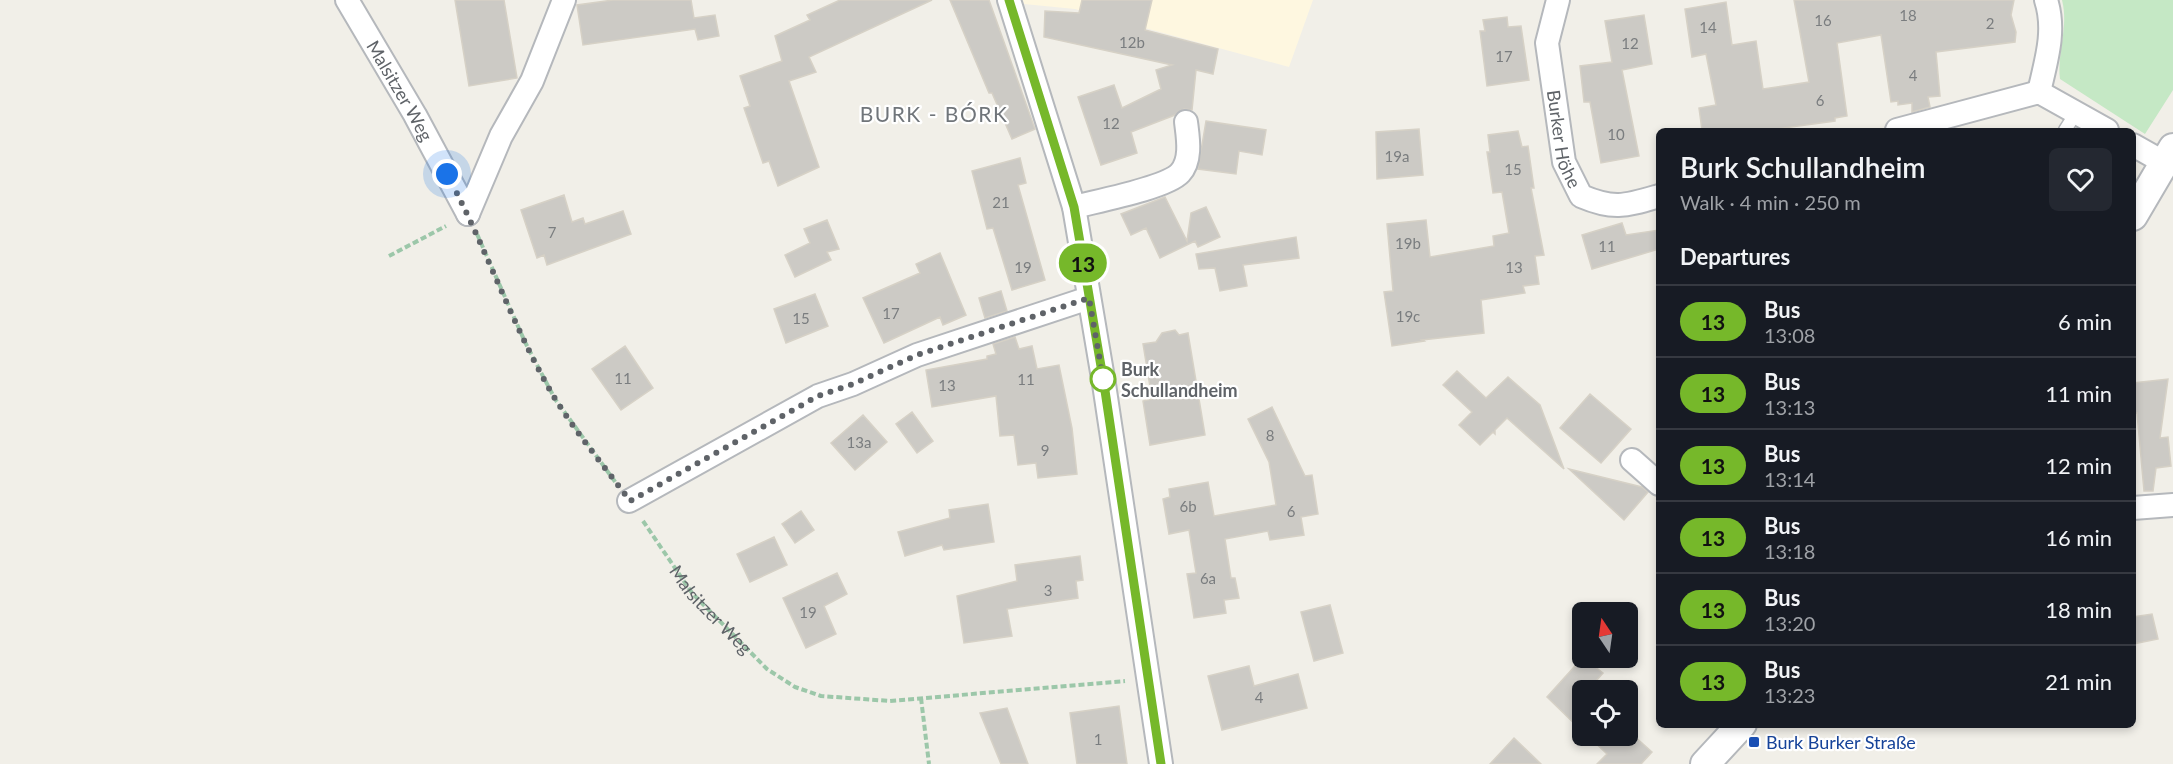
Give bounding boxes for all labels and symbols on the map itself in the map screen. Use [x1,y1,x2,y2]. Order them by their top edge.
house number: 18 [1899,6,1917,24]
house number: 16 [1814,11,1832,29]
house number: 2 [1986,14,1994,32]
house number: 14 [1699,18,1717,36]
house number: 12b [1119,33,1145,51]
house number: 12 [1621,34,1639,52]
street label: Malsitzer Weg [362,36,438,145]
house number: 17 [1495,47,1513,65]
house number: 4 [1909,66,1918,84]
street label: Burker Höhe [1543,88,1586,192]
house number: 6 [1816,91,1825,109]
district label: BURK - BÓRK [860,101,1008,126]
house number: 12 [1102,114,1120,132]
house number: 10 [1607,125,1625,143]
house number: 19a [1385,147,1409,165]
your location [432,159,462,189]
house number: 15 [1504,160,1522,178]
house number: 21 [992,193,1010,211]
house number: 7 [548,223,557,241]
house number: 19b [1395,234,1421,252]
house number: 11 [1598,237,1616,255]
line badge: 13 [1056,244,1110,282]
house number: 19 [1014,258,1032,276]
house number: 13 [1505,258,1523,276]
house number: 17 [882,304,900,322]
house number: 19c [1396,307,1420,325]
house number: 15 [792,309,810,327]
place label: Burk Schullandheim [1121,358,1238,401]
marker: Burk Schullandheim [1090,366,1116,392]
house number: 11 [614,369,632,387]
house number: 11 [1017,370,1035,388]
house number: 13 [938,376,956,394]
house number: 8 [1266,426,1274,444]
house number: 13a [847,433,871,451]
house number: 9 [1041,441,1049,459]
house number: 6b [1179,497,1197,515]
house number: 6 [1287,502,1296,520]
street label: Malsitzer Weg [665,561,757,659]
house number: 6a [1200,569,1216,587]
house number: 3 [1044,581,1052,599]
north arrow [1572,602,1638,668]
house number: 19 [799,603,817,621]
house number: 4 [1255,688,1264,706]
house number: 1 [1094,730,1102,748]
place label: Burk Burker Straße [1766,731,1916,753]
marker: Burk Burker Straße [1747,735,1761,749]

